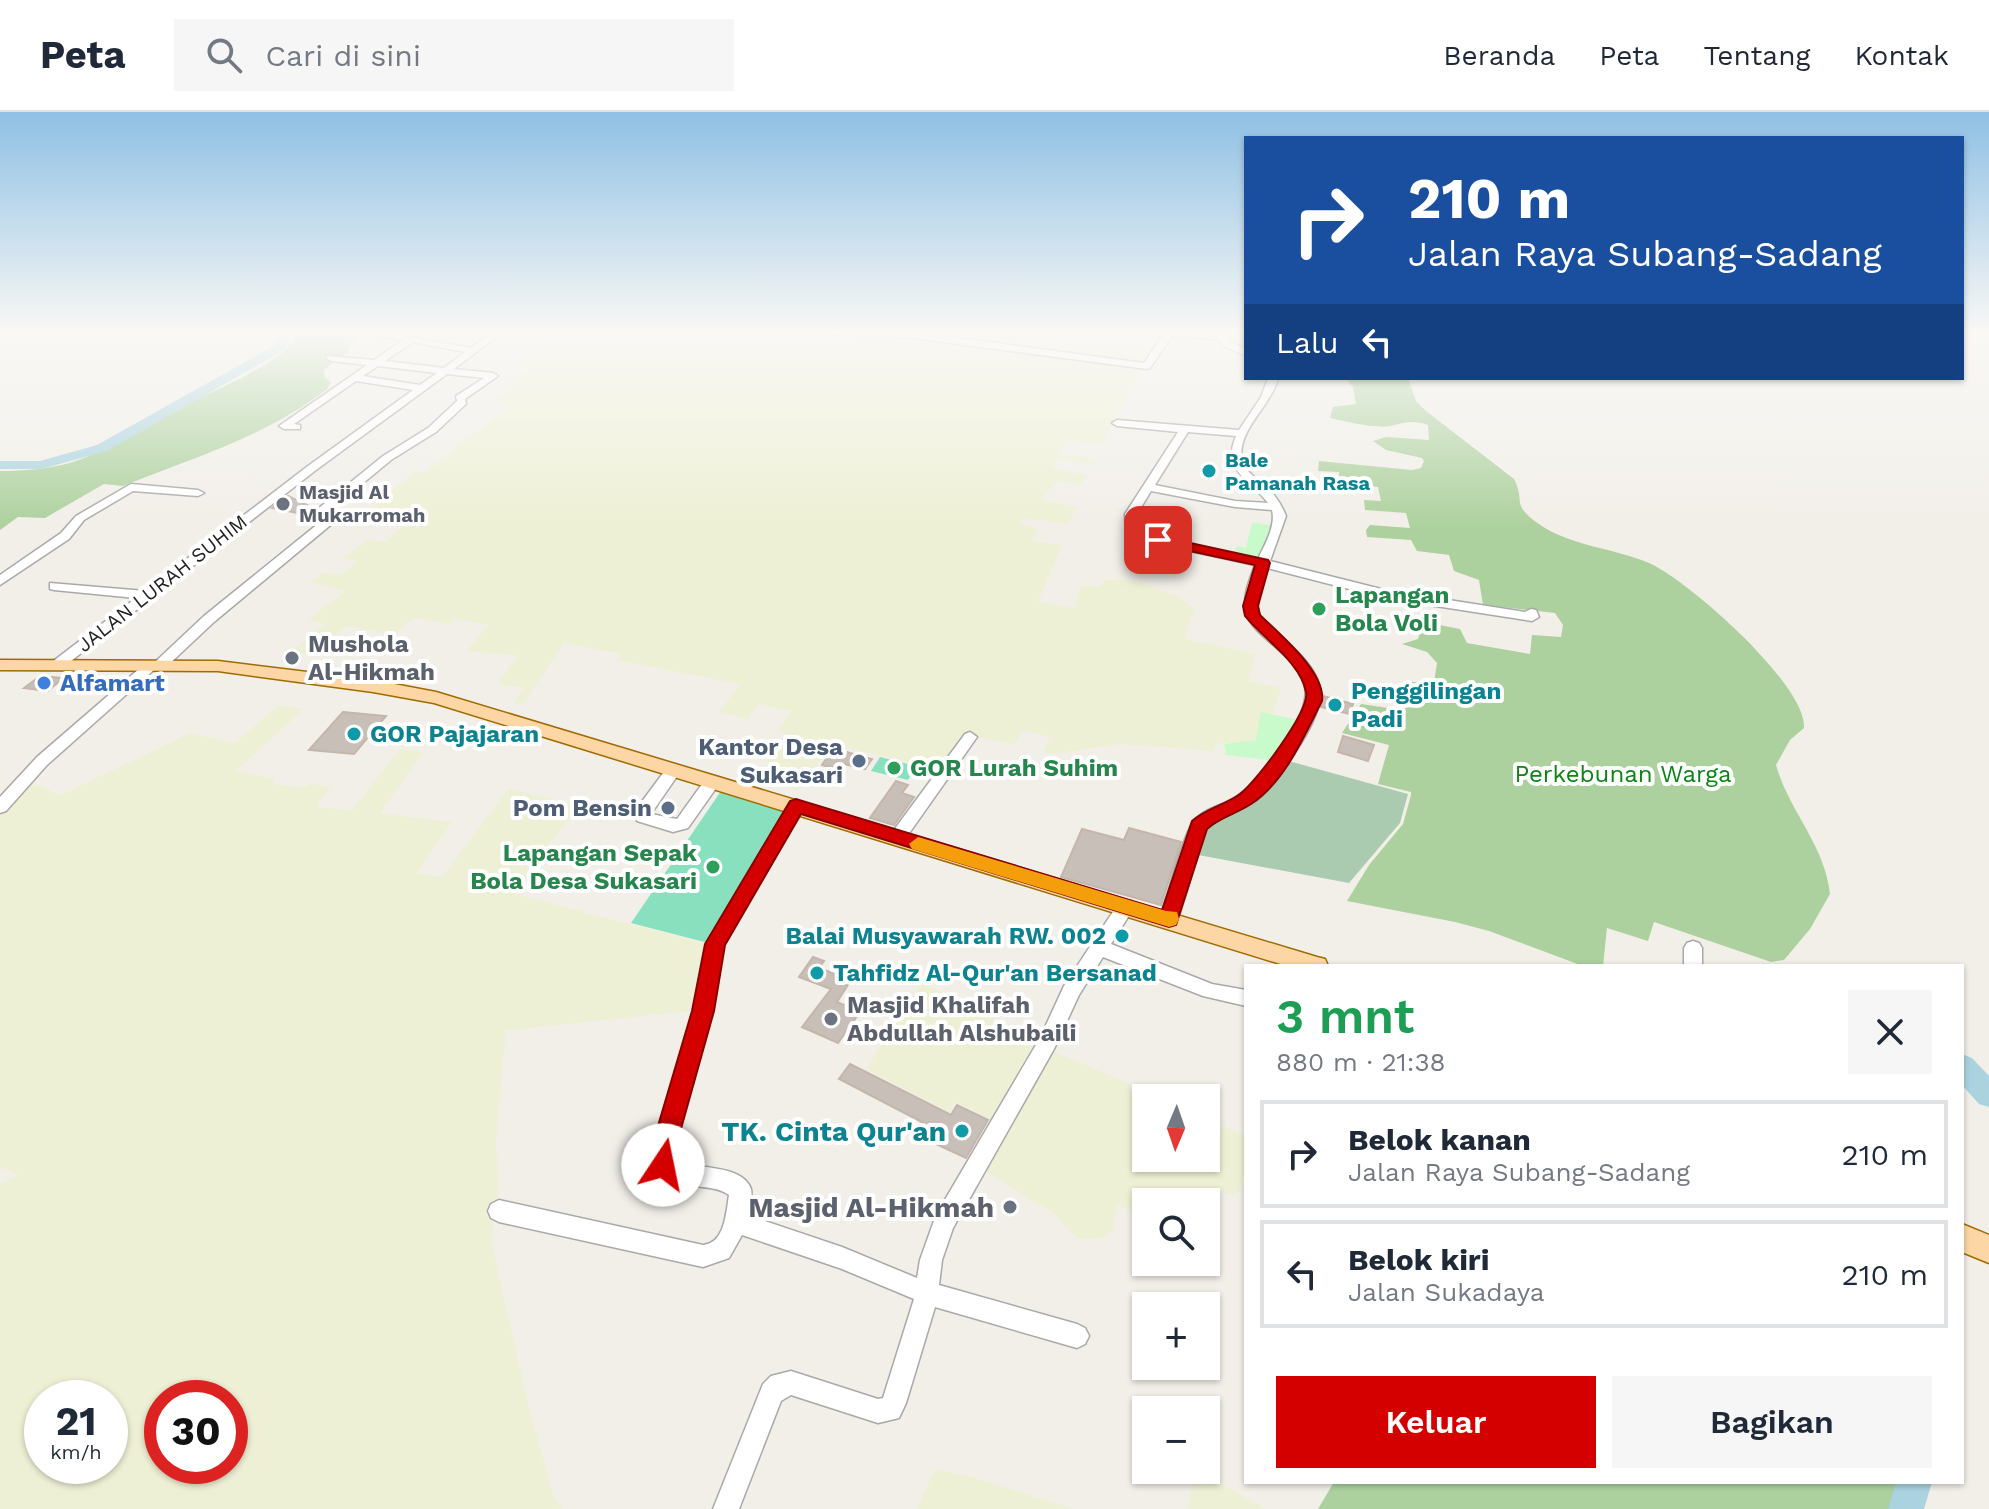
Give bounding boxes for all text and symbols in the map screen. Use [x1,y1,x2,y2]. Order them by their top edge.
search box [174,19,734,91]
text: Peta [40,33,126,77]
icon: search [202,33,246,77]
text: Cari di sini [266,38,421,73]
text: Beranda [1443,39,1555,72]
text: Peta [1599,39,1659,72]
text: Tentang [1703,39,1810,72]
text: Kontak [1854,39,1949,72]
text: 210 m [1408,166,1570,232]
icon: right [1276,168,1380,272]
text: Jalan Raya Subang-Sadang [1408,233,1882,275]
icon: left [1355,320,1399,364]
text: Lalu [1276,325,1339,360]
place label: Bale Pamanah Rasa [1225,448,1370,495]
marker: Bale Pamanah Rasa [1200,462,1218,480]
place label: Masjid Al Mukarromah [299,480,425,527]
marker: Masjid Al Mukarromah [274,495,292,513]
pin [1124,506,1192,574]
street label: JALAN LURAH SUHIM [72,509,252,657]
icon: arrive [1136,518,1180,562]
place label: Lapangan Bola Voli [1335,581,1449,637]
marker: Lapangan Bola Voli [1310,600,1328,618]
place label: Mushola Al-Hikmah [308,630,435,686]
marker: Mushola Al-Hikmah [283,649,301,667]
place label: Alfamart [60,669,165,697]
marker: Alfamart [35,674,53,692]
place label: Penggilingan Padi [1351,677,1501,733]
marker: Penggilingan Padi [1326,696,1344,714]
place label: GOR Pajajaran [370,720,539,748]
marker: GOR Pajajaran [345,725,363,743]
place label: Kantor Desa Sukasari [698,733,843,789]
marker: Kantor Desa Sukasari [850,752,868,770]
place label: GOR Lurah Suhim [910,754,1118,782]
marker: GOR Lurah Suhim [885,759,903,777]
park label: Perkebunan Warga [1514,760,1732,788]
place label: Pom Bensin [513,794,652,822]
marker: Pom Bensin [659,799,677,817]
place label: Lapangan Sepak Bola Desa Sukasari [470,839,697,895]
marker: Lapangan Sepak Bola Desa Sukasari [704,858,722,876]
place label: Balai Musyawarah RW. 002 [786,922,1106,950]
marker: Balai Musyawarah RW. 002 [1113,927,1131,945]
place label: Tahfidz Al-Qur'an Bersanad [833,959,1157,987]
marker: Tahfidz Al-Qur'an Bersanad [808,964,826,982]
text: 3 mnt [1276,988,1414,1045]
button: close [1848,990,1932,1074]
place label: Masjid Khalifah Abdullah Alshubaili [847,991,1076,1047]
marker: Masjid Khalifah Abdullah Alshubaili [822,1010,840,1028]
text: 880 m · 21:38 [1276,1047,1446,1077]
north arrow [1132,1084,1220,1172]
map controls [1132,1084,1220,1484]
place label: TK. Cinta Qur'an [721,1115,946,1148]
marker: TK. Cinta Qur'an [953,1122,971,1140]
text: Belok kanan [1348,1122,1531,1157]
position arrow [621,1123,705,1207]
icon: right [1280,1132,1324,1176]
text: 210 m [1841,1137,1928,1172]
text: Jalan Raya Subang-Sadang [1348,1157,1690,1187]
button: search [1132,1188,1220,1276]
place label: Masjid Al-Hikmah [748,1191,994,1224]
marker: Masjid Al-Hikmah [1001,1198,1019,1216]
text: Belok kiri [1348,1242,1490,1277]
icon: left [1280,1252,1324,1296]
text: 210 m [1841,1257,1928,1292]
text: Jalan Sukadaya [1348,1277,1544,1307]
button: + [1132,1292,1220,1380]
button: Keluar [1276,1376,1596,1468]
button: Bagikan [1612,1376,1932,1468]
speed limit sign: 30 [144,1380,248,1484]
button: − [1132,1396,1220,1484]
text: 21 [55,1398,97,1445]
text: km/h [50,1440,102,1464]

